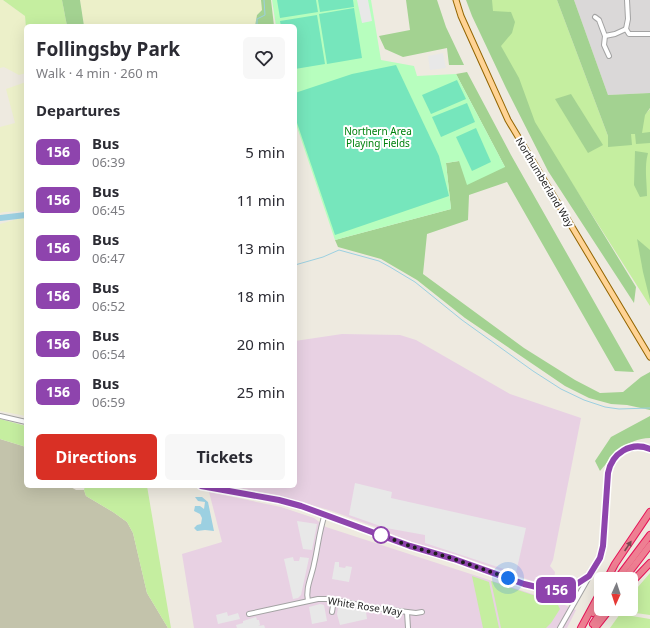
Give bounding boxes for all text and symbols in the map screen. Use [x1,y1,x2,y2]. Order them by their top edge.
text: Follingsby Park [36,36,180,62]
button: heart [243,37,285,79]
text: Walk · 4 min · 260 m [36,64,158,82]
text: Departures [36,100,120,120]
park label: Northern Area Playing Fields [344,124,412,150]
text: Bus [92,133,119,153]
street label: Northumberland Way [513,135,578,230]
text: 156 [46,142,70,161]
text: 5 min [245,142,285,162]
text: 06:39 [92,153,125,171]
text: Bus [92,181,119,201]
text: 156 [46,190,70,209]
text: 11 min [237,190,285,210]
text: 06:45 [92,201,125,219]
text: Bus [92,229,119,249]
text: 156 [46,238,70,257]
text: 13 min [237,238,285,258]
text: 06:47 [92,249,125,267]
text: Bus [92,277,119,297]
text: 156 [46,286,70,305]
text: 18 min [237,286,285,306]
text: 06:52 [92,297,125,315]
text: Bus [92,325,119,345]
text: 156 [46,334,70,353]
text: 20 min [237,334,285,354]
text: 06:54 [92,345,125,363]
text: Bus [92,373,119,393]
text: 156 [46,382,70,401]
text: 25 min [237,382,285,402]
text: 06:59 [92,393,125,411]
button: Directions [36,434,157,480]
button: Tickets [165,434,285,480]
unlabelled marker [372,526,390,544]
one-way arrow [624,540,631,552]
your location [498,568,518,588]
north arrow [594,572,638,616]
map controls [594,572,638,616]
line badge: 156 [533,577,579,603]
text: 156 [544,580,568,599]
street label: White Rose Way [327,593,404,619]

